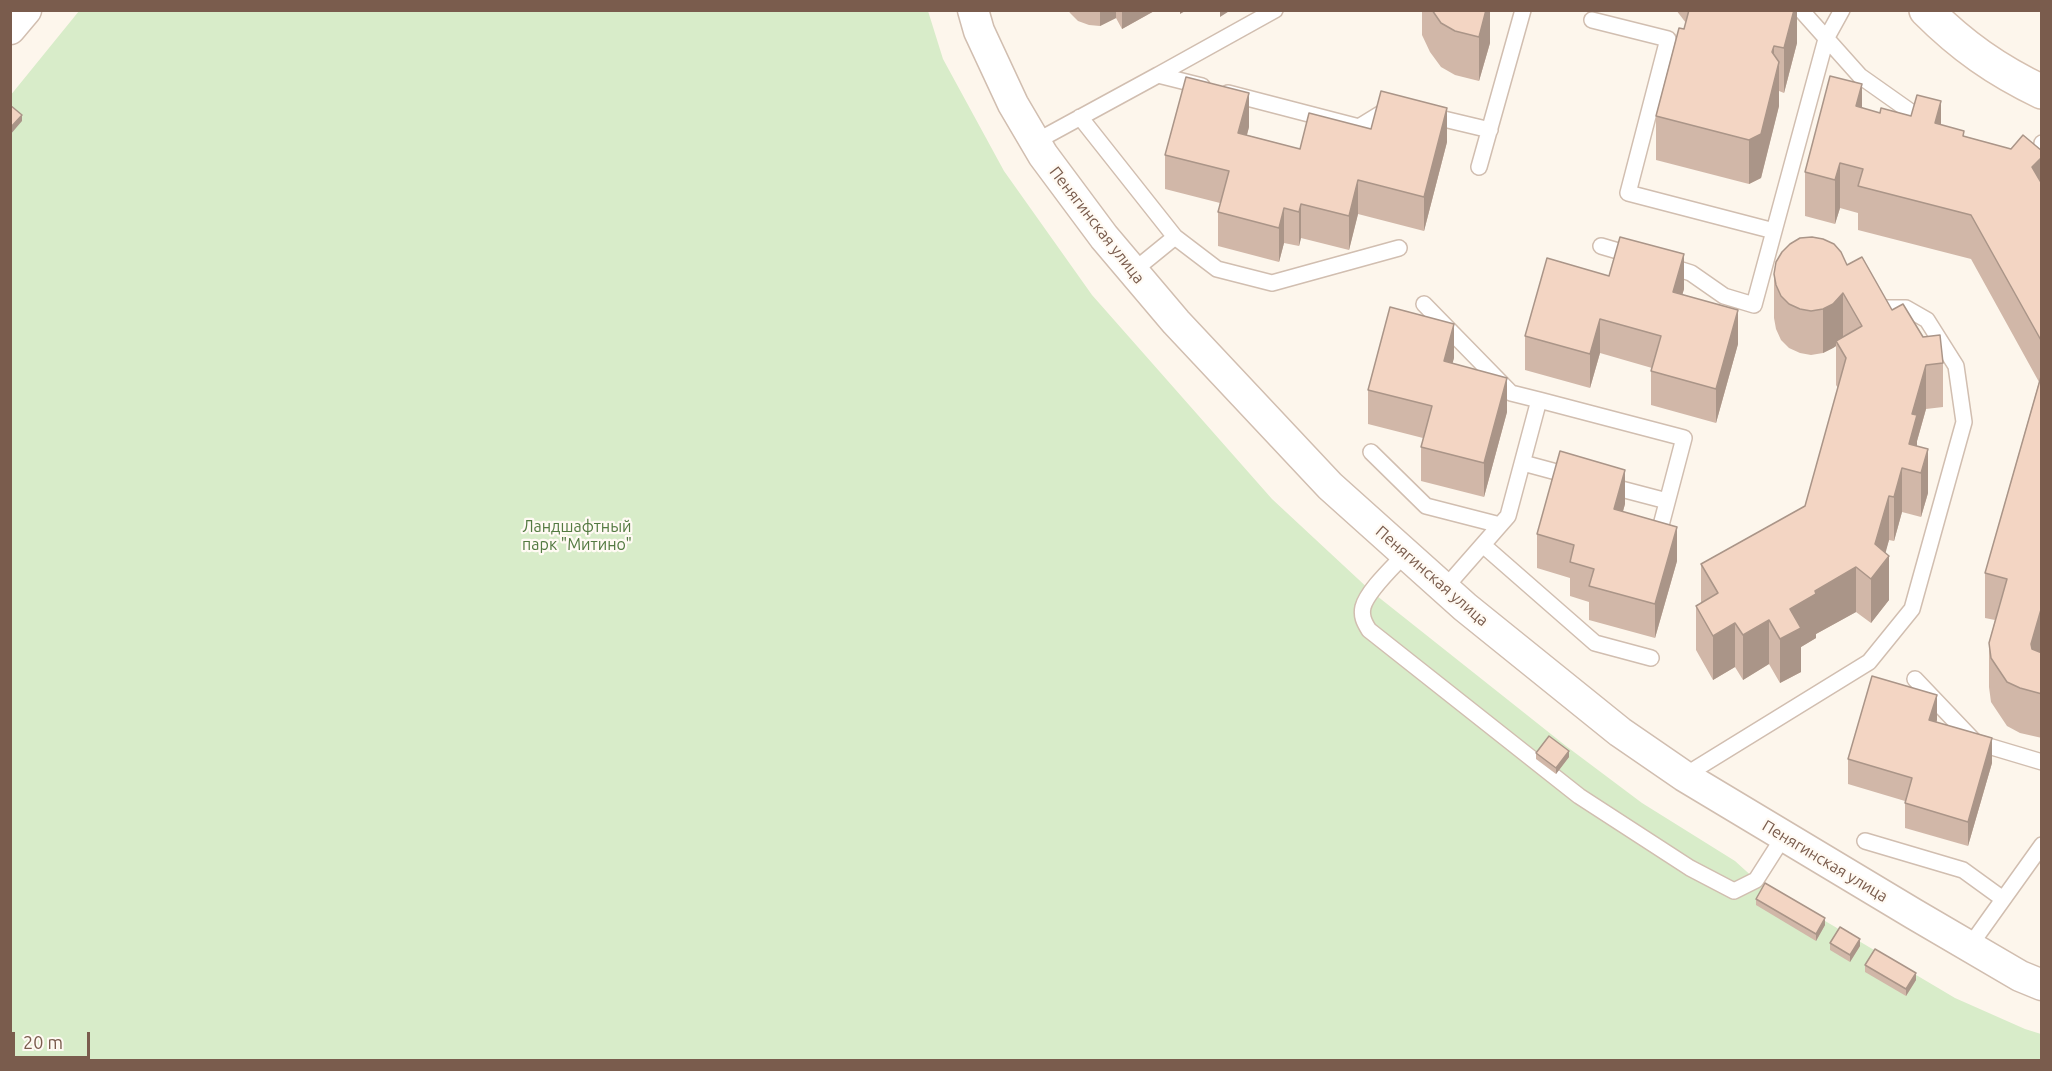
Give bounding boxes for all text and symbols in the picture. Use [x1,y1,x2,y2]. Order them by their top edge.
street label: Пенягинская улица [1045,163,1149,287]
park label: Ландшафтный парк "Митино" [522,517,632,555]
street label: Пенягинская улица [1372,522,1492,630]
street label: Пенягинская улица [1759,816,1891,906]
scale bar [15,1020,93,1058]
text: 20 m [23,1032,63,1052]

